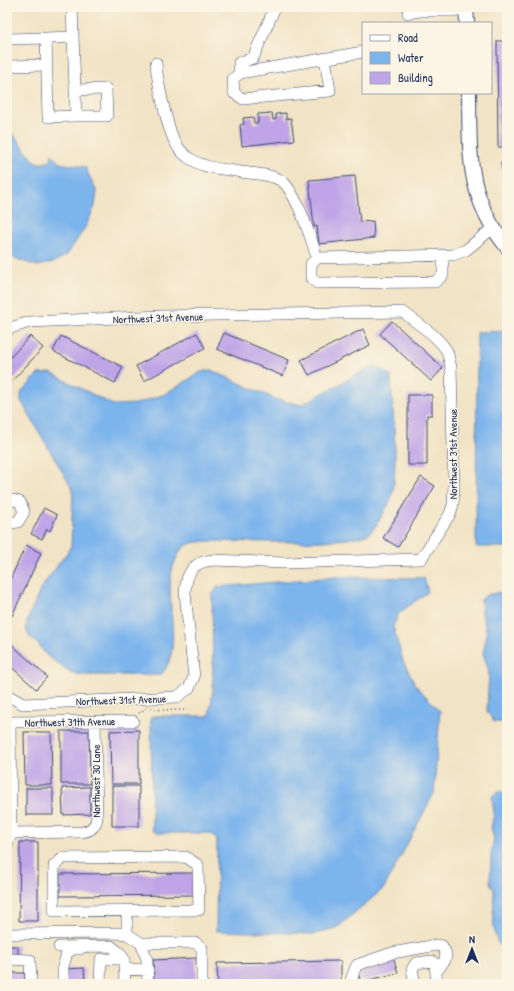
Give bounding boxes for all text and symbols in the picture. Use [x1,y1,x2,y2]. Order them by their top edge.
legend [362,22,492,94]
text: Road [398,29,418,46]
text: Water [398,49,424,66]
text: Building [398,69,433,86]
street label: Northwest 31st Avenue [113,309,204,327]
street label: Northwest 31st Avenue [446,408,460,499]
street label: Northwest 31st Avenue [76,691,167,709]
street label: Northwest 31th Avenue [25,714,116,730]
street label: Northwest 30 Lane [89,744,103,818]
north arrow [452,929,492,969]
text: N [469,932,475,946]

